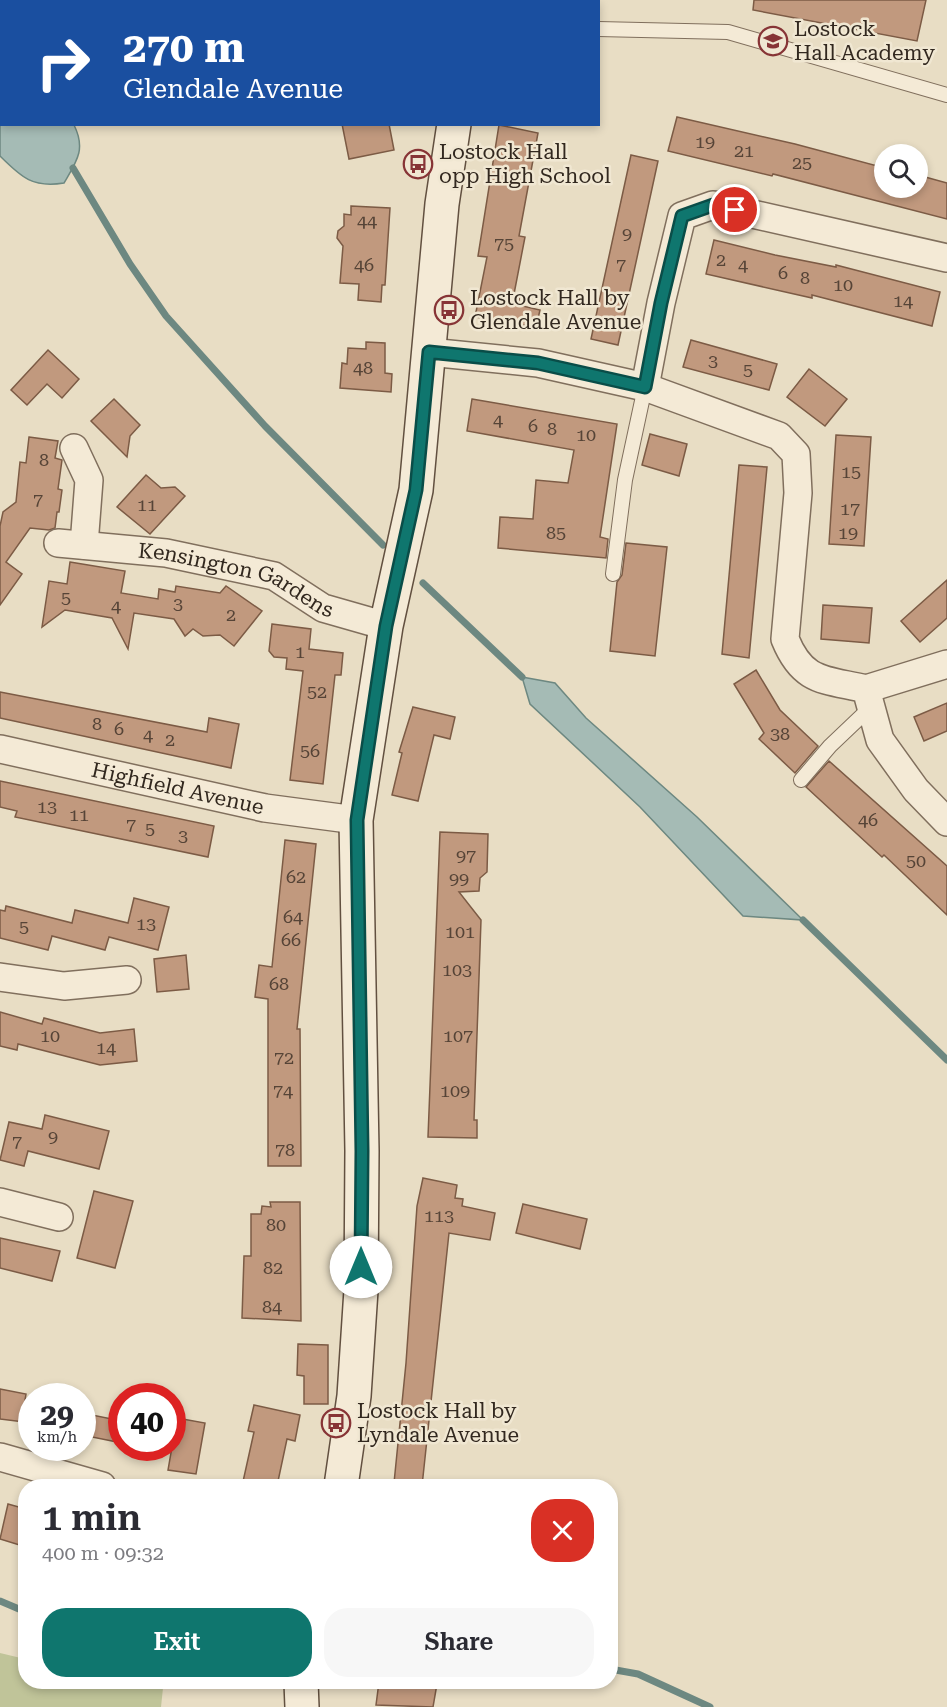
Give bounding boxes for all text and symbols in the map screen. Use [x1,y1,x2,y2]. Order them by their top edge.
place label: Lostock Hall Academy [794,17,935,65]
text: 270 m [123,23,245,72]
icon: right [24,24,102,102]
school or university icon: Lostock Hall Academy [757,25,789,57]
text: Glendale Avenue [123,73,343,105]
house number: 19 [695,131,715,152]
place label: Lostock Hall opp High School [439,140,611,188]
house number: 21 [734,140,754,161]
map controls [874,144,928,198]
button: search [874,144,928,198]
bus stop icon: Lostock Hall opp High School [402,148,434,180]
house number: 25 [792,152,812,173]
pin [709,184,760,235]
icon: arrive [718,193,751,226]
house number: 44 [357,210,377,231]
house number: 9 [622,223,632,244]
house number: 75 [494,233,514,254]
house number: 2 [716,249,726,270]
house number: 46 [354,254,374,275]
house number: 7 [616,254,626,275]
house number: 4 [738,254,748,275]
house number: 6 [778,262,788,283]
house number: 8 [800,267,810,288]
house number: 10 [833,274,853,295]
place label: Lostock Hall by Glendale Avenue [470,286,641,334]
house number: 14 [893,290,913,311]
bus stop icon: Lostock Hall by Glendale Avenue [433,294,465,326]
house number: 3 [708,350,718,371]
house number: 48 [353,357,373,378]
house number: 5 [743,359,753,380]
house number: 4 [493,409,503,430]
house number: 6 [528,415,538,436]
house number: 8 [547,418,557,439]
house number: 10 [576,424,596,445]
house number: 8 [39,449,49,470]
house number: 15 [841,461,861,482]
house number: 7 [33,489,43,510]
house number: 11 [137,494,157,515]
house number: 17 [840,498,860,519]
house number: 85 [546,522,566,543]
house number: 19 [838,522,858,543]
street label: Kensington Gardens [137,538,336,622]
house number: 5 [61,587,71,608]
house number: 3 [173,593,183,614]
house number: 4 [111,595,121,616]
house number: 2 [226,604,236,625]
house number: 1 [295,641,305,662]
house number: 52 [307,681,327,702]
house number: 8 [92,713,102,734]
house number: 6 [114,718,124,739]
house number: 38 [770,723,790,744]
house number: 4 [143,724,153,745]
house number: 2 [165,729,175,750]
house number: 56 [300,740,320,761]
street label: Highfield Avenue [89,758,266,819]
house number: 13 [37,796,57,817]
house number: 11 [69,804,89,825]
house number: 46 [858,809,878,830]
house number: 7 [126,814,136,835]
house number: 5 [145,818,155,839]
house number: 3 [178,825,188,846]
house number: 97 [456,845,476,866]
house number: 50 [906,850,926,871]
house number: 62 [286,866,306,887]
house number: 99 [449,868,469,889]
house number: 64 [283,906,303,927]
house number: 13 [136,913,156,934]
house number: 5 [19,916,29,937]
house number: 101 [445,921,475,942]
house number: 66 [281,929,301,950]
house number: 103 [442,959,472,980]
house number: 68 [269,973,289,994]
house number: 10 [40,1025,60,1046]
house number: 107 [443,1025,473,1046]
house number: 14 [96,1037,116,1058]
house number: 72 [274,1047,294,1068]
house number: 74 [273,1080,293,1101]
house number: 109 [440,1080,470,1101]
house number: 9 [48,1126,58,1147]
house number: 7 [12,1131,22,1152]
house number: 78 [275,1139,295,1160]
house number: 113 [424,1205,454,1226]
house number: 80 [266,1214,286,1235]
position arrow [329,1235,393,1299]
house number: 82 [263,1257,283,1278]
house number: 84 [262,1296,282,1317]
speed limit sign: 40 [108,1383,186,1461]
text: 29 [40,1397,74,1432]
place label: Lostock Hall by Lyndale Avenue [357,1399,519,1447]
bus stop icon: Lostock Hall by Lyndale Avenue [320,1407,352,1439]
text: km/h [37,1428,77,1446]
text: 1 min [42,1497,141,1539]
button: close [531,1499,594,1562]
text: 400 m · 09:32 [42,1541,164,1565]
button: Exit [42,1608,312,1677]
button: Share [324,1608,594,1677]

